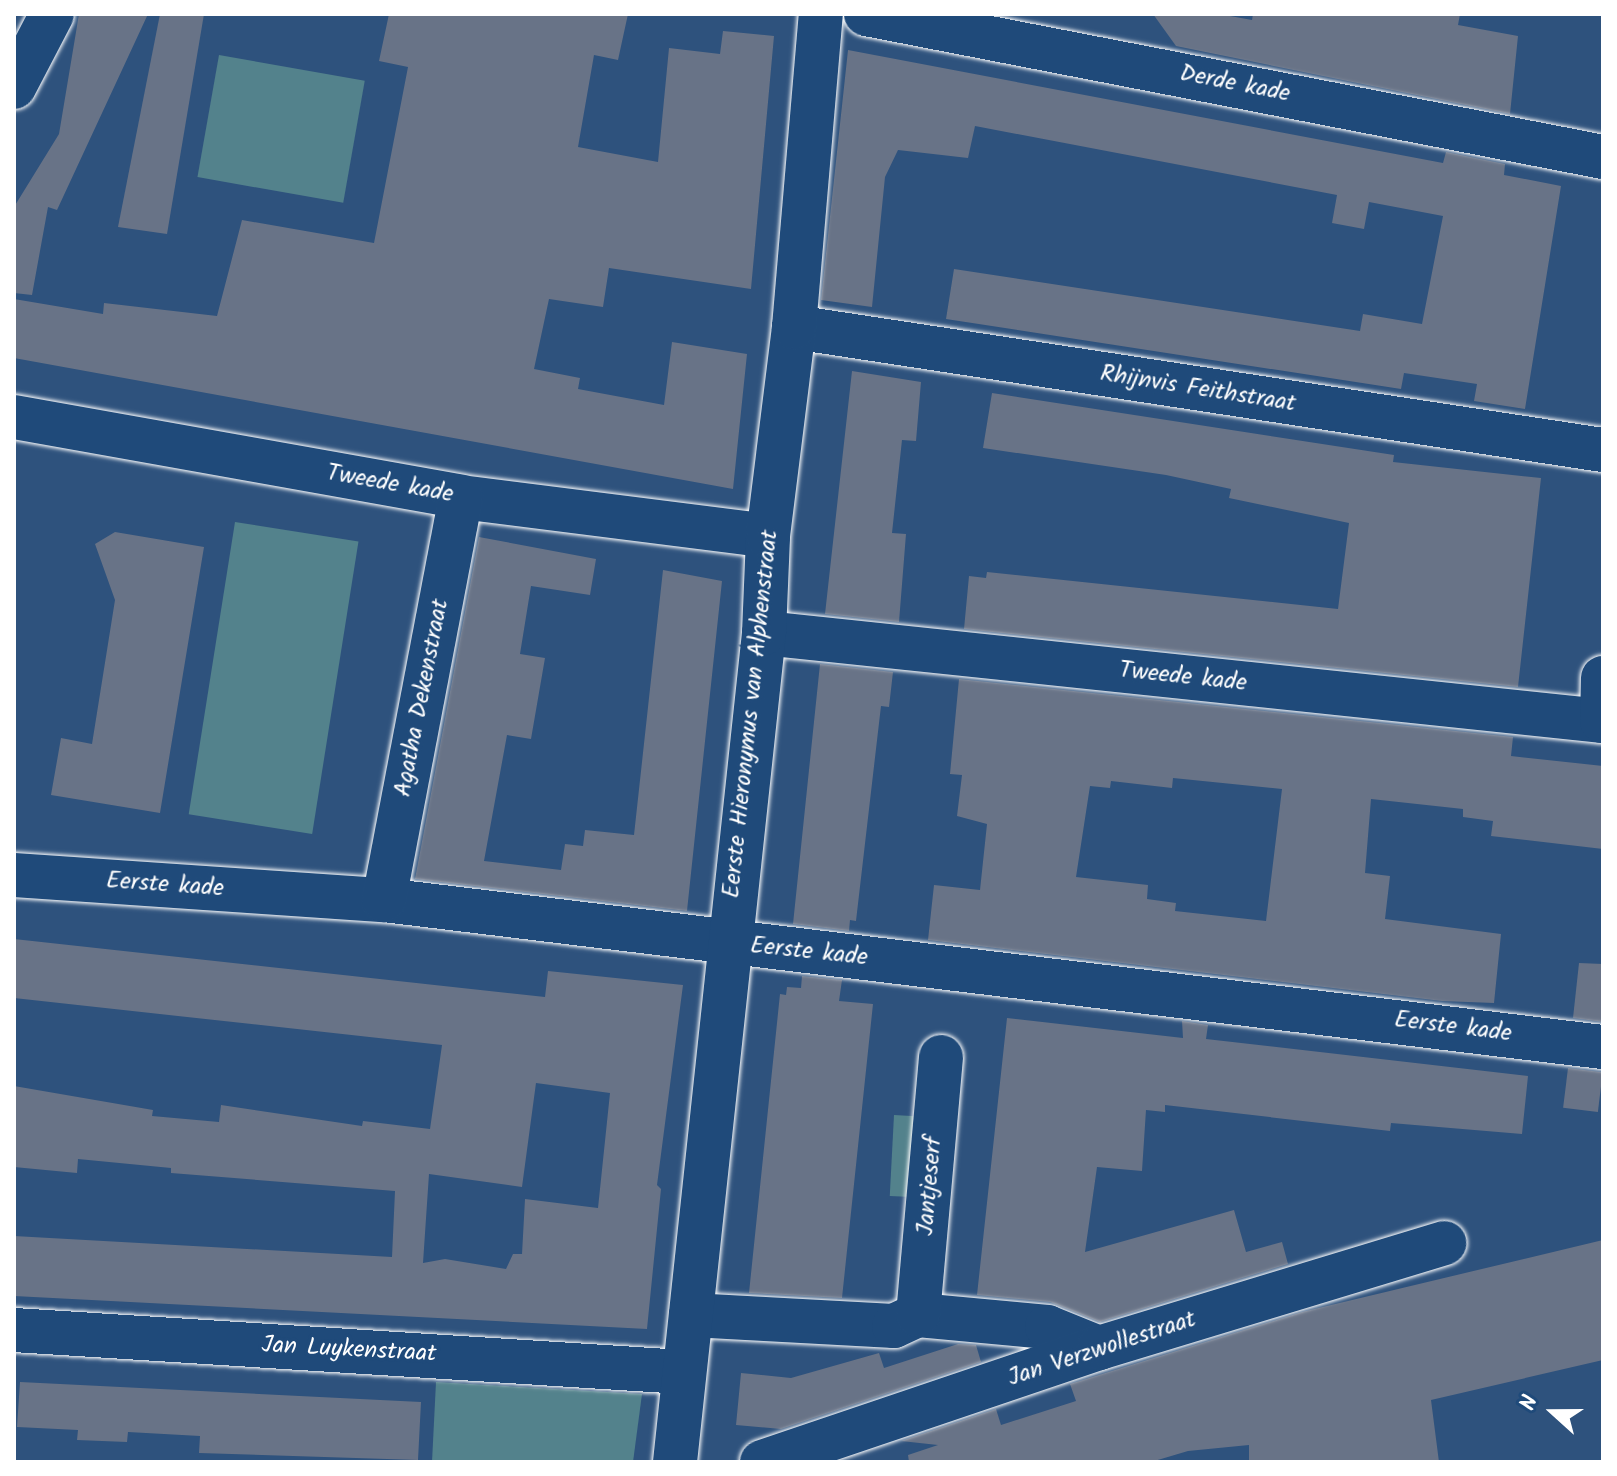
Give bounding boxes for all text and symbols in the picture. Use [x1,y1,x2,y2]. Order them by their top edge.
street label: Derde kade [1177,59,1293,109]
street label: Rhijnvis Feithstraat [1098,359,1298,419]
street label: Tweede kade [324,459,456,509]
street label: Eerste Hieronymus van Alphenstraat [717,528,785,900]
street label: Agatha Dekenstraat [389,597,455,799]
street label: Tweede kade [1118,656,1248,698]
street label: Eerste kade [105,867,225,903]
street label: Eerste kade [749,932,869,972]
street label: Eerste kade [1393,1006,1513,1048]
street label: Jantjeserf [911,1135,949,1237]
street label: Jan Verzwollestraat [1004,1305,1200,1393]
street label: Jan Luykenstraat [261,1331,437,1369]
north arrow [1513,1372,1593,1452]
text: N [1511,1390,1549,1416]

